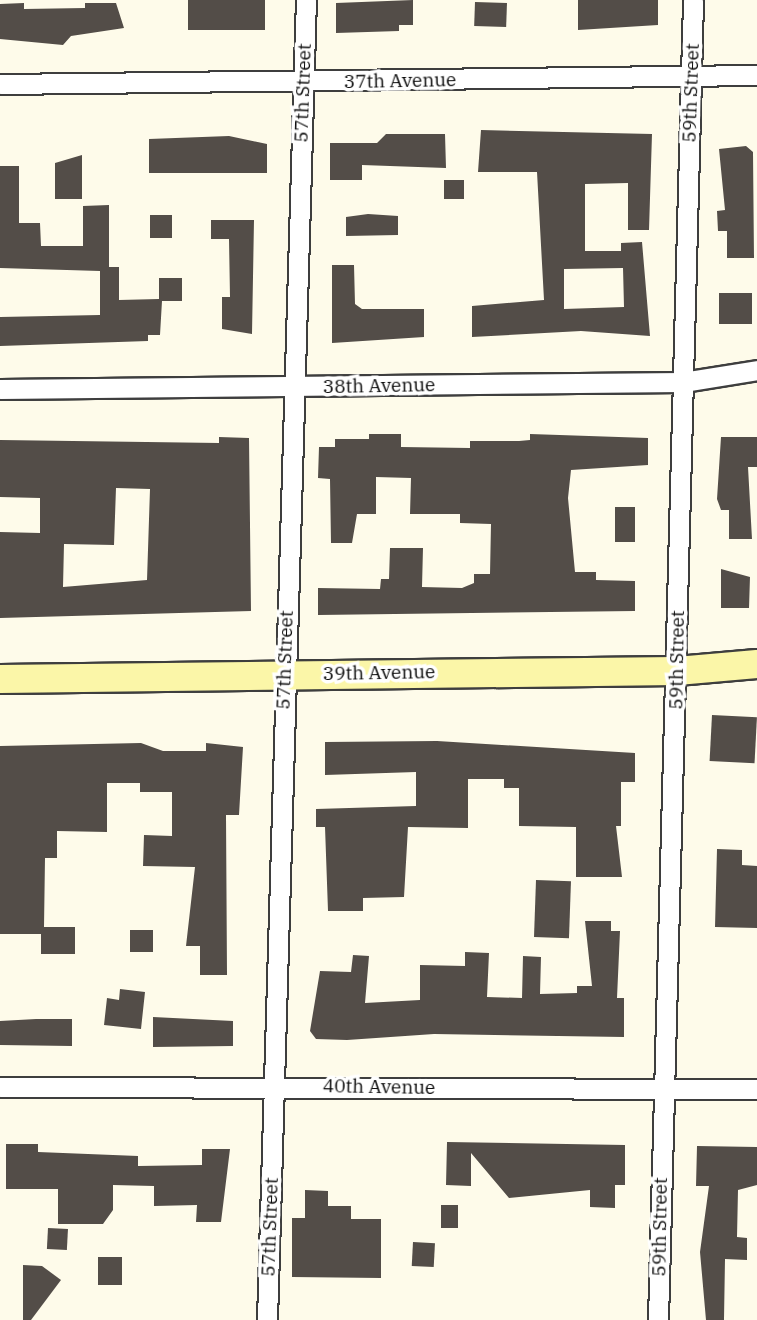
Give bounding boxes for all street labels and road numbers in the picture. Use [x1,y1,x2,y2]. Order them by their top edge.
street label: 57th Street [290,43,316,143]
street label: 59th Street [678,43,704,143]
street label: 37th Avenue [344,69,456,93]
street label: 38th Avenue [323,374,435,398]
street label: 57th Street [272,610,298,710]
street label: 59th Street [665,610,689,710]
street label: 39th Avenue [323,661,435,685]
street label: 40th Avenue [323,1075,435,1099]
street label: 57th Street [257,1177,283,1277]
street label: 59th Street [648,1177,672,1277]

